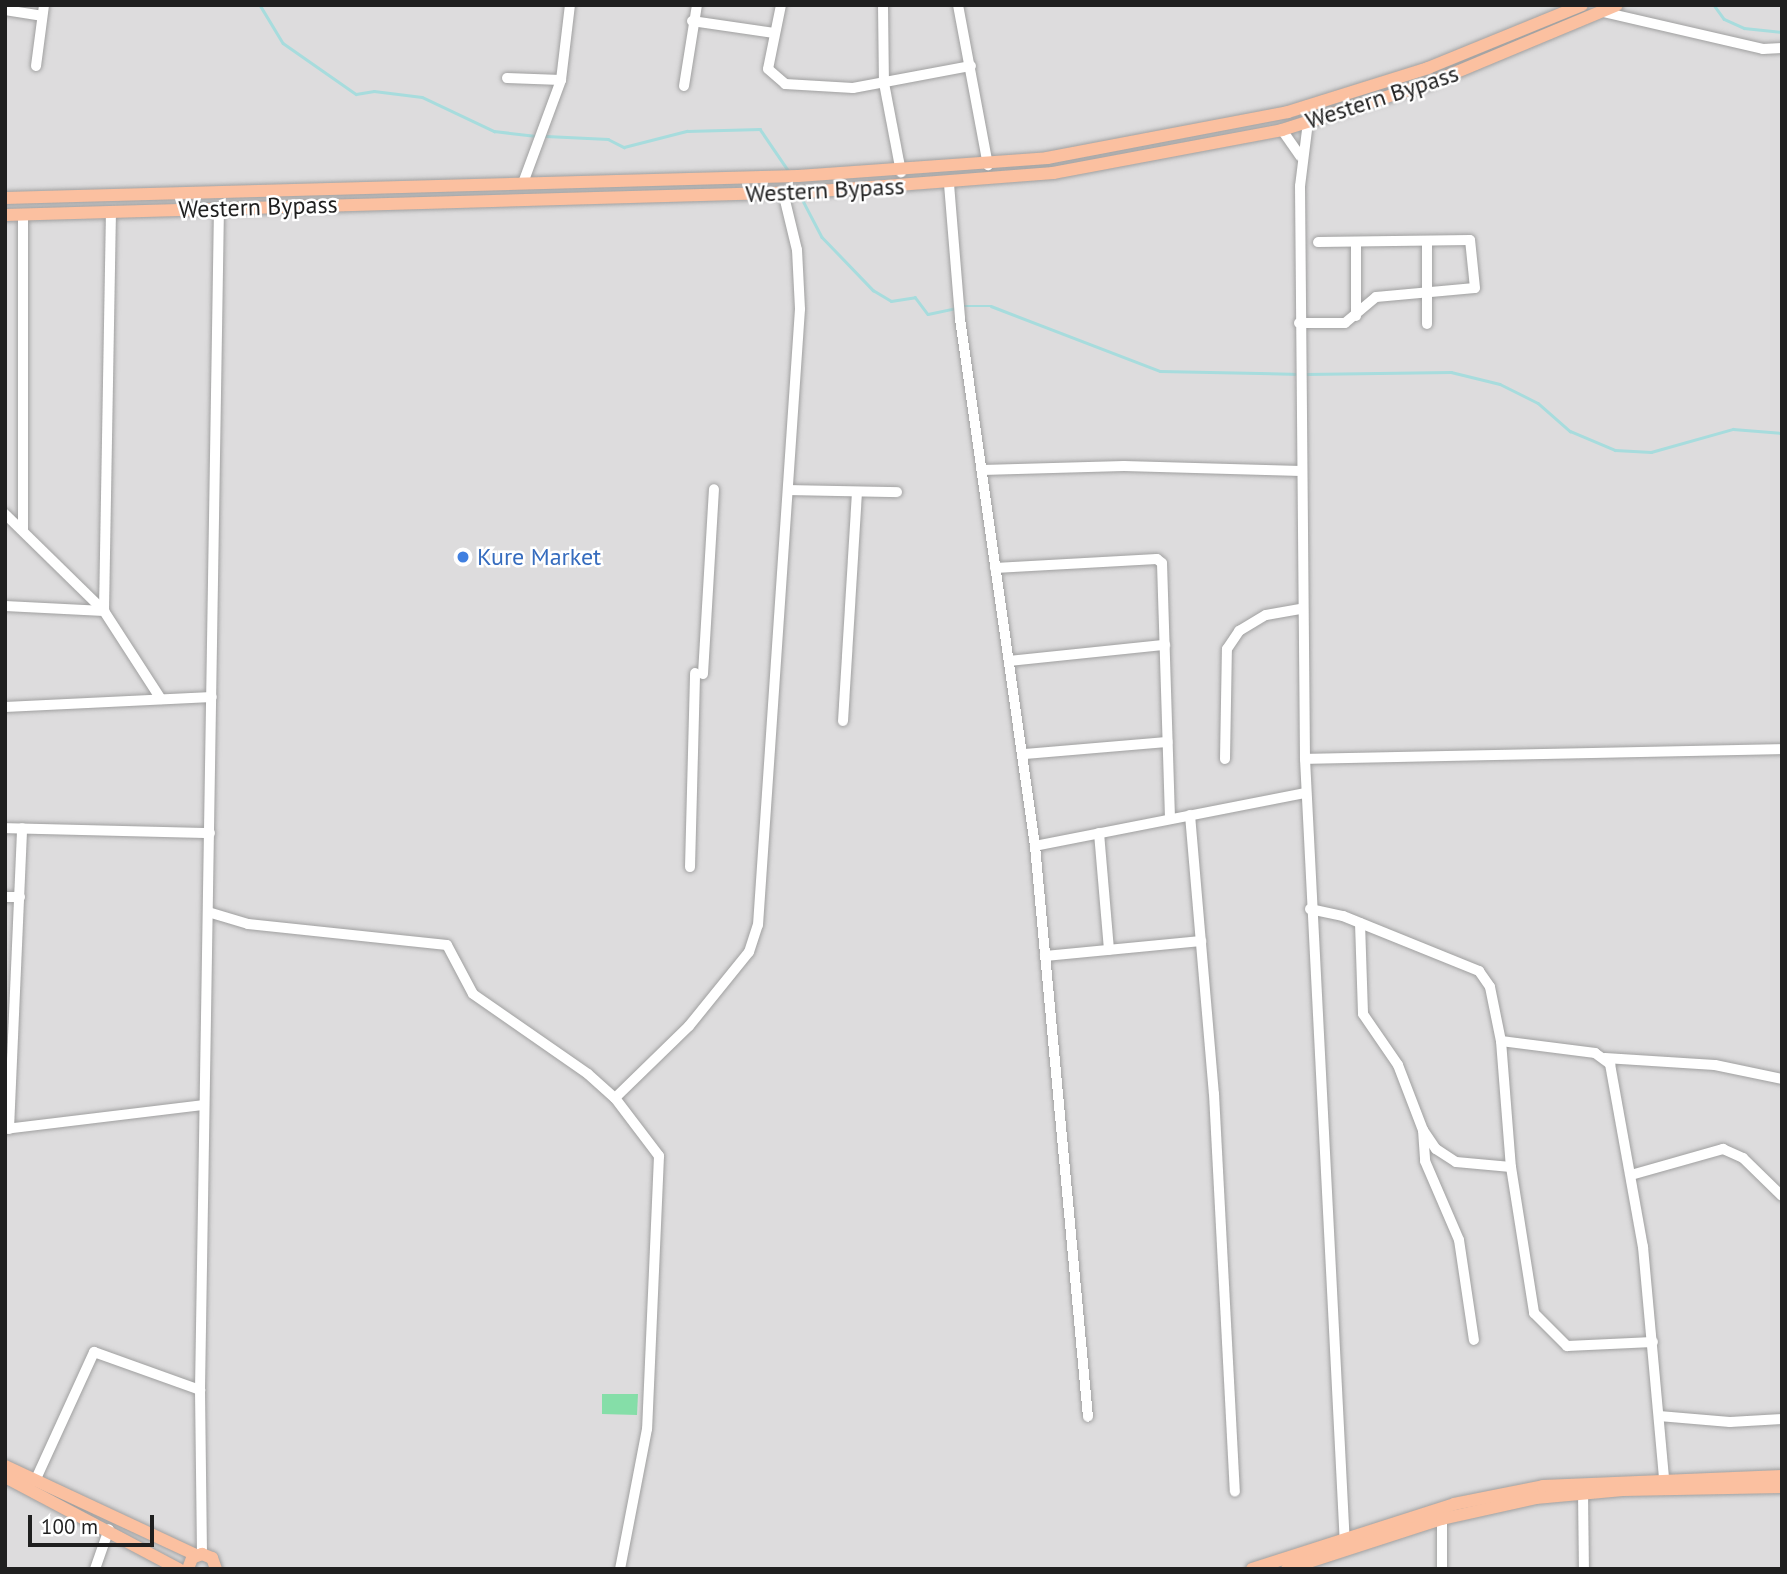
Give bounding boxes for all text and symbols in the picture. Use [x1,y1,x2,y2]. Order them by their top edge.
street label: Western Bypass [1302,59,1462,135]
street label: Western Bypass [745,171,905,209]
street label: Western Bypass [178,190,338,224]
place label: Kure Market [477,543,601,571]
marker: Kure Market [455,549,471,565]
scale bar [32,1500,158,1544]
text: 100 m [41,1513,98,1540]

